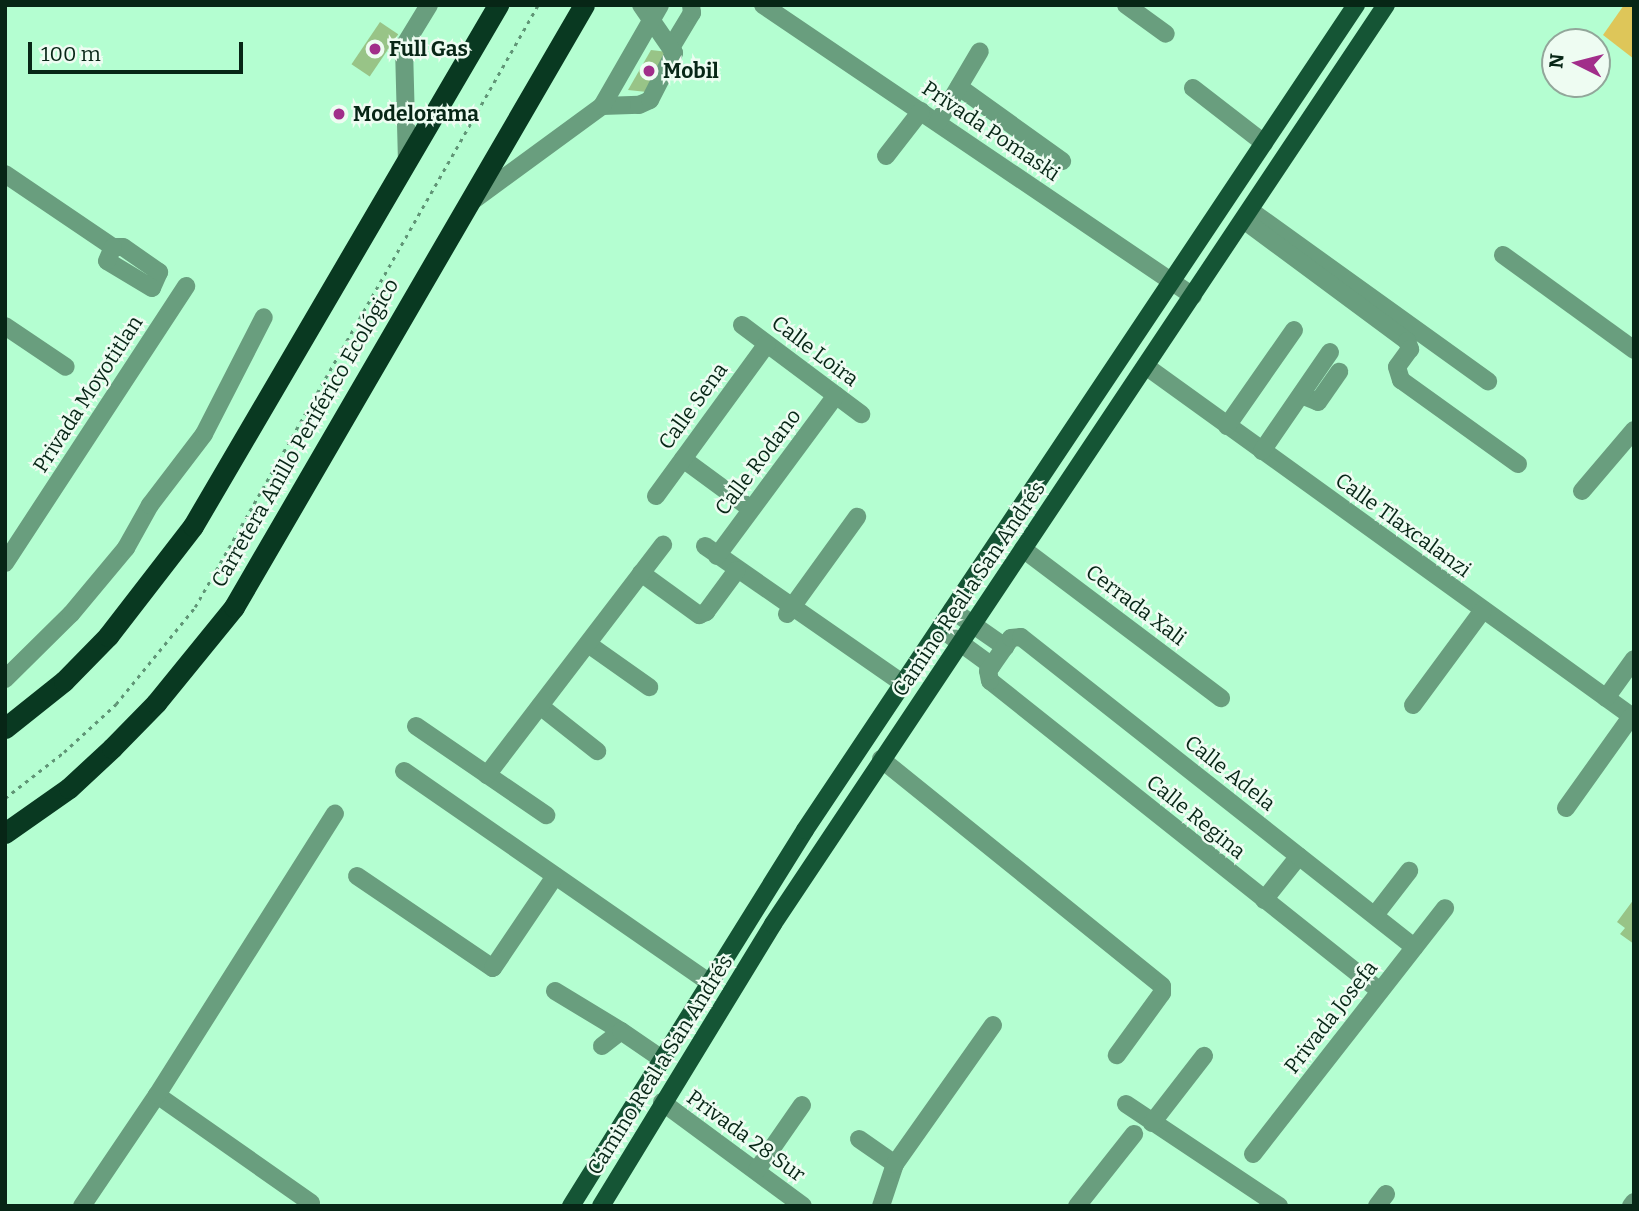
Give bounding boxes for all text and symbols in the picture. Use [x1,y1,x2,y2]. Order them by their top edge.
scale bar [32,28,247,72]
north arrow [1541,28,1611,98]
place label: Full Gas [389,36,468,62]
text: 100 m [41,41,101,67]
marker: Full Gas [367,41,383,57]
text: N [1544,52,1569,69]
place label: Mobil [663,58,719,84]
marker: Mobil [641,63,657,79]
street label: Privada Pomaski [917,76,1065,186]
place label: Modelorama [353,101,479,127]
marker: Modelorama [331,106,347,122]
street label: Carretera Anillo Periférico Ecológico [206,274,404,592]
street label: Calle Loira [767,310,863,392]
street label: Privada Moyotitlan [28,311,148,477]
street label: Calle Sena [653,358,733,454]
street label: Calle Rodano [710,404,806,520]
street label: Calle Tlaxcalanzi [1330,467,1476,583]
street label: Camino Real a San Andrés [887,477,1051,701]
street label: Cerrada Xali [1081,559,1191,651]
street label: Calle Adela [1180,730,1280,816]
street label: Calle Regina [1142,770,1250,864]
street label: Camino Real a San Andrés [582,950,738,1180]
street label: Privada Josefa [1279,956,1383,1078]
street label: Privada 28 Sur [682,1085,810,1187]

